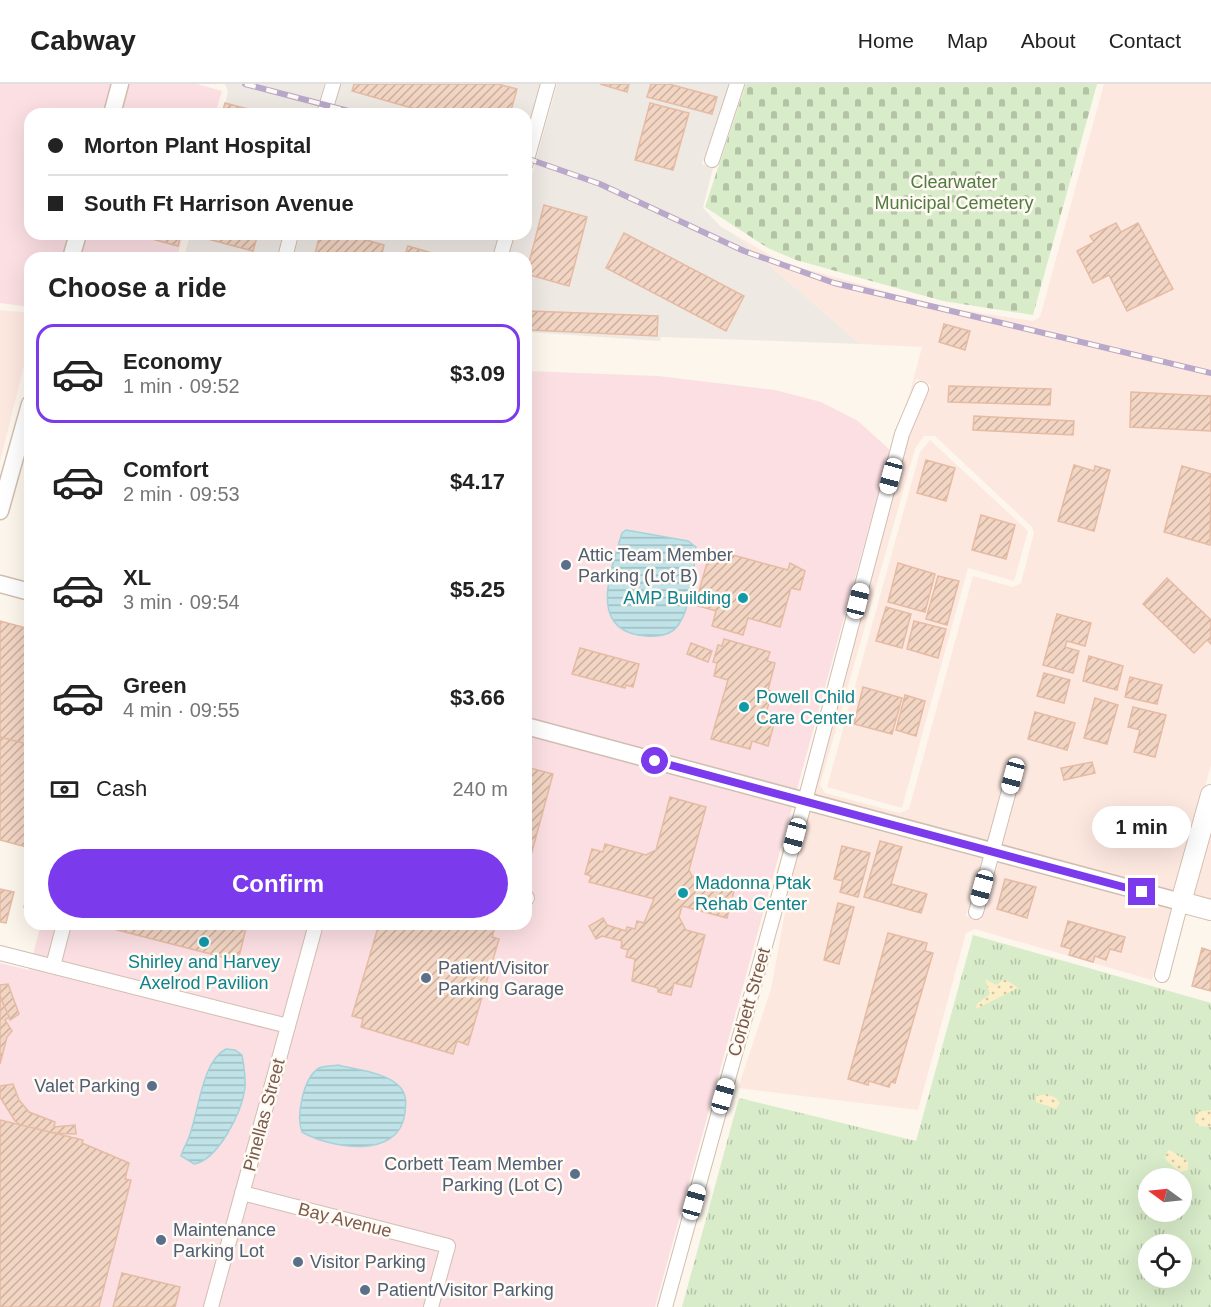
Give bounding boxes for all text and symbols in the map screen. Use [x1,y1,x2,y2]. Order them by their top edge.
text: Cabway [30,25,136,56]
text: Home [858,29,914,52]
text: Map [947,29,988,52]
text: About [1021,29,1076,52]
text: Contact [1109,29,1181,52]
text: Morton Plant Hospital [84,133,311,158]
park label: Clearwater Municipal Cemetery [874,172,1034,213]
text: South Ft Harrison Avenue [84,191,354,216]
text: Choose a ride [48,273,227,303]
icon: car [51,347,105,401]
text: Economy [123,349,222,374]
text: $3.09 [450,361,505,386]
text: 1 min · 09:52 [123,375,240,397]
icon: car [51,455,105,509]
car [878,456,904,496]
text: Comfort [123,457,209,482]
text: $4.17 [450,469,505,494]
text: 2 min · 09:53 [123,483,240,505]
place label: Attic Team Member Parking (Lot B) [578,545,733,586]
marker: Attic Team Member Parking (Lot B) [559,558,573,572]
icon: car [51,563,105,617]
text: XL [123,565,151,590]
text: $5.25 [450,577,505,602]
car [845,581,871,621]
place label: AMP Building [623,588,731,608]
text: 3 min · 09:54 [123,591,240,613]
marker: AMP Building [736,591,750,605]
icon: car [51,671,105,725]
text: Green [123,673,187,698]
text: $3.66 [450,685,505,710]
place label: Powell Child Care Center [756,687,855,728]
text: 4 min · 09:55 [123,699,240,721]
marker: Powell Child Care Center [737,700,751,714]
route start [641,747,668,774]
car [1000,756,1026,796]
icon: cash [48,773,81,806]
text: Cash [96,776,147,801]
text: 240 m [452,778,508,800]
callout: 1 min [1092,805,1192,847]
car [782,816,808,856]
text: 1 min [1115,816,1168,838]
button: Confirm [48,849,508,918]
car [969,868,995,908]
place label: Madonna Ptak Rehab Center [695,873,812,914]
route end [1128,878,1155,905]
marker: Madonna Ptak Rehab Center [676,886,690,900]
marker: Shirley and Harvey Axelrod Pavilion [197,935,211,949]
street label: Corbett Street [724,945,774,1059]
place label: Shirley and Harvey Axelrod Pavilion [128,952,280,993]
place label: Patient/Visitor Parking Garage [438,958,564,999]
marker: Patient/Visitor Parking Garage [419,971,433,985]
street label: Pinellas Street [239,1056,289,1174]
place label: Valet Parking [34,1076,140,1096]
car [709,1076,737,1116]
marker: Valet Parking [145,1079,159,1093]
place label: Corbett Team Member Parking (Lot C) [384,1154,563,1195]
marker: Corbett Team Member Parking (Lot C) [568,1167,582,1181]
north arrow [1138,1168,1192,1222]
map controls [1138,1168,1192,1288]
car [680,1182,708,1222]
street label: Bay Avenue [296,1199,394,1241]
place label: Maintenance Parking Lot [173,1220,276,1261]
marker: Maintenance Parking Lot [154,1233,168,1247]
button: locate [1138,1234,1192,1288]
place label: Visitor Parking [310,1252,426,1272]
marker: Visitor Parking [291,1255,305,1269]
place label: Patient/Visitor Parking [377,1280,554,1300]
marker: Patient/Visitor Parking [358,1283,372,1297]

